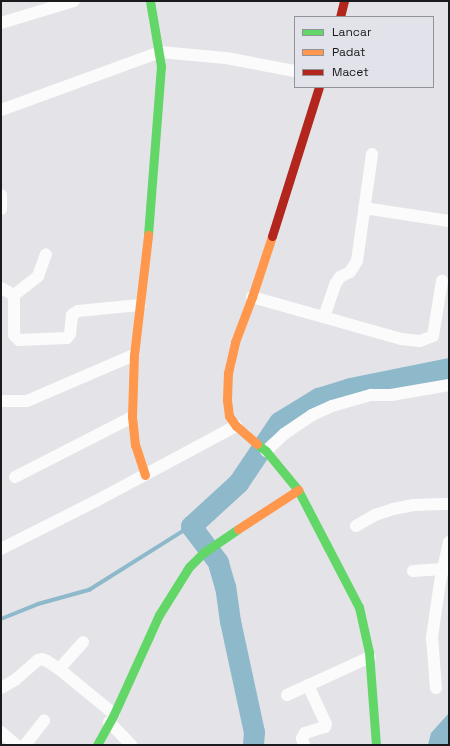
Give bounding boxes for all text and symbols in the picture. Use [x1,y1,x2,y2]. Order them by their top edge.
legend [294,16,434,88]
text: Lancar [332,24,371,40]
text: Padat [332,44,366,60]
text: Macet [332,64,369,80]

